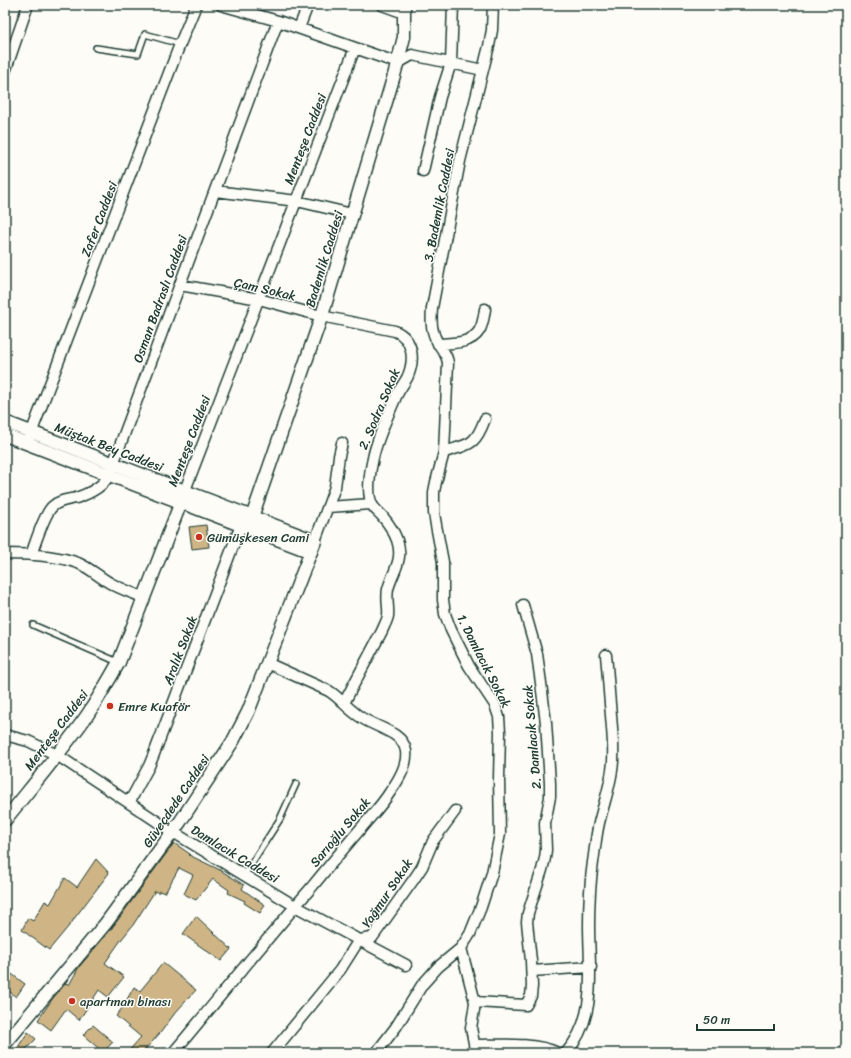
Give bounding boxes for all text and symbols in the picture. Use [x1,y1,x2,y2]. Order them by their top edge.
street label: Menteşe Caddesi [277,90,333,188]
street label: 3. Bademlik Caddesi [417,146,461,264]
street label: Zafer Caddesi [74,177,124,260]
street label: Bademlik Caddesi [298,207,350,310]
street label: Osman Badraslı Caddesi [126,231,194,366]
street label: Çam Sokak [232,271,298,307]
street label: 2. Sodra Sokak [351,365,407,453]
street label: Menteşe Caddesi [161,392,217,490]
street label: Müştak Bey Caddesi [51,416,167,478]
place label: Gümüşkesen Cami [207,526,310,549]
marker: Gümüşkesen Cami [194,532,204,542]
street label: 1. Damlacık Sokak [450,610,518,712]
street label: Aralık Sokak [156,612,204,689]
street label: Menteşe Caddesi [18,684,94,775]
street label: 2. Damlacık Sokak [516,684,548,790]
place label: Emre Kuaför [118,695,190,718]
marker: Emre Kuaför [105,701,115,711]
street label: Güveçdede Caddesi [136,749,216,852]
street label: Sarıoğlu Sokak [304,792,376,872]
street label: Damlacık Caddesi [186,819,284,890]
street label: Yağmur Sokak [355,854,419,932]
place label: apartman binası [80,990,171,1013]
marker: apartman binası [67,996,77,1006]
scale bar [697,1006,774,1032]
text: 50 m [703,1009,730,1031]

